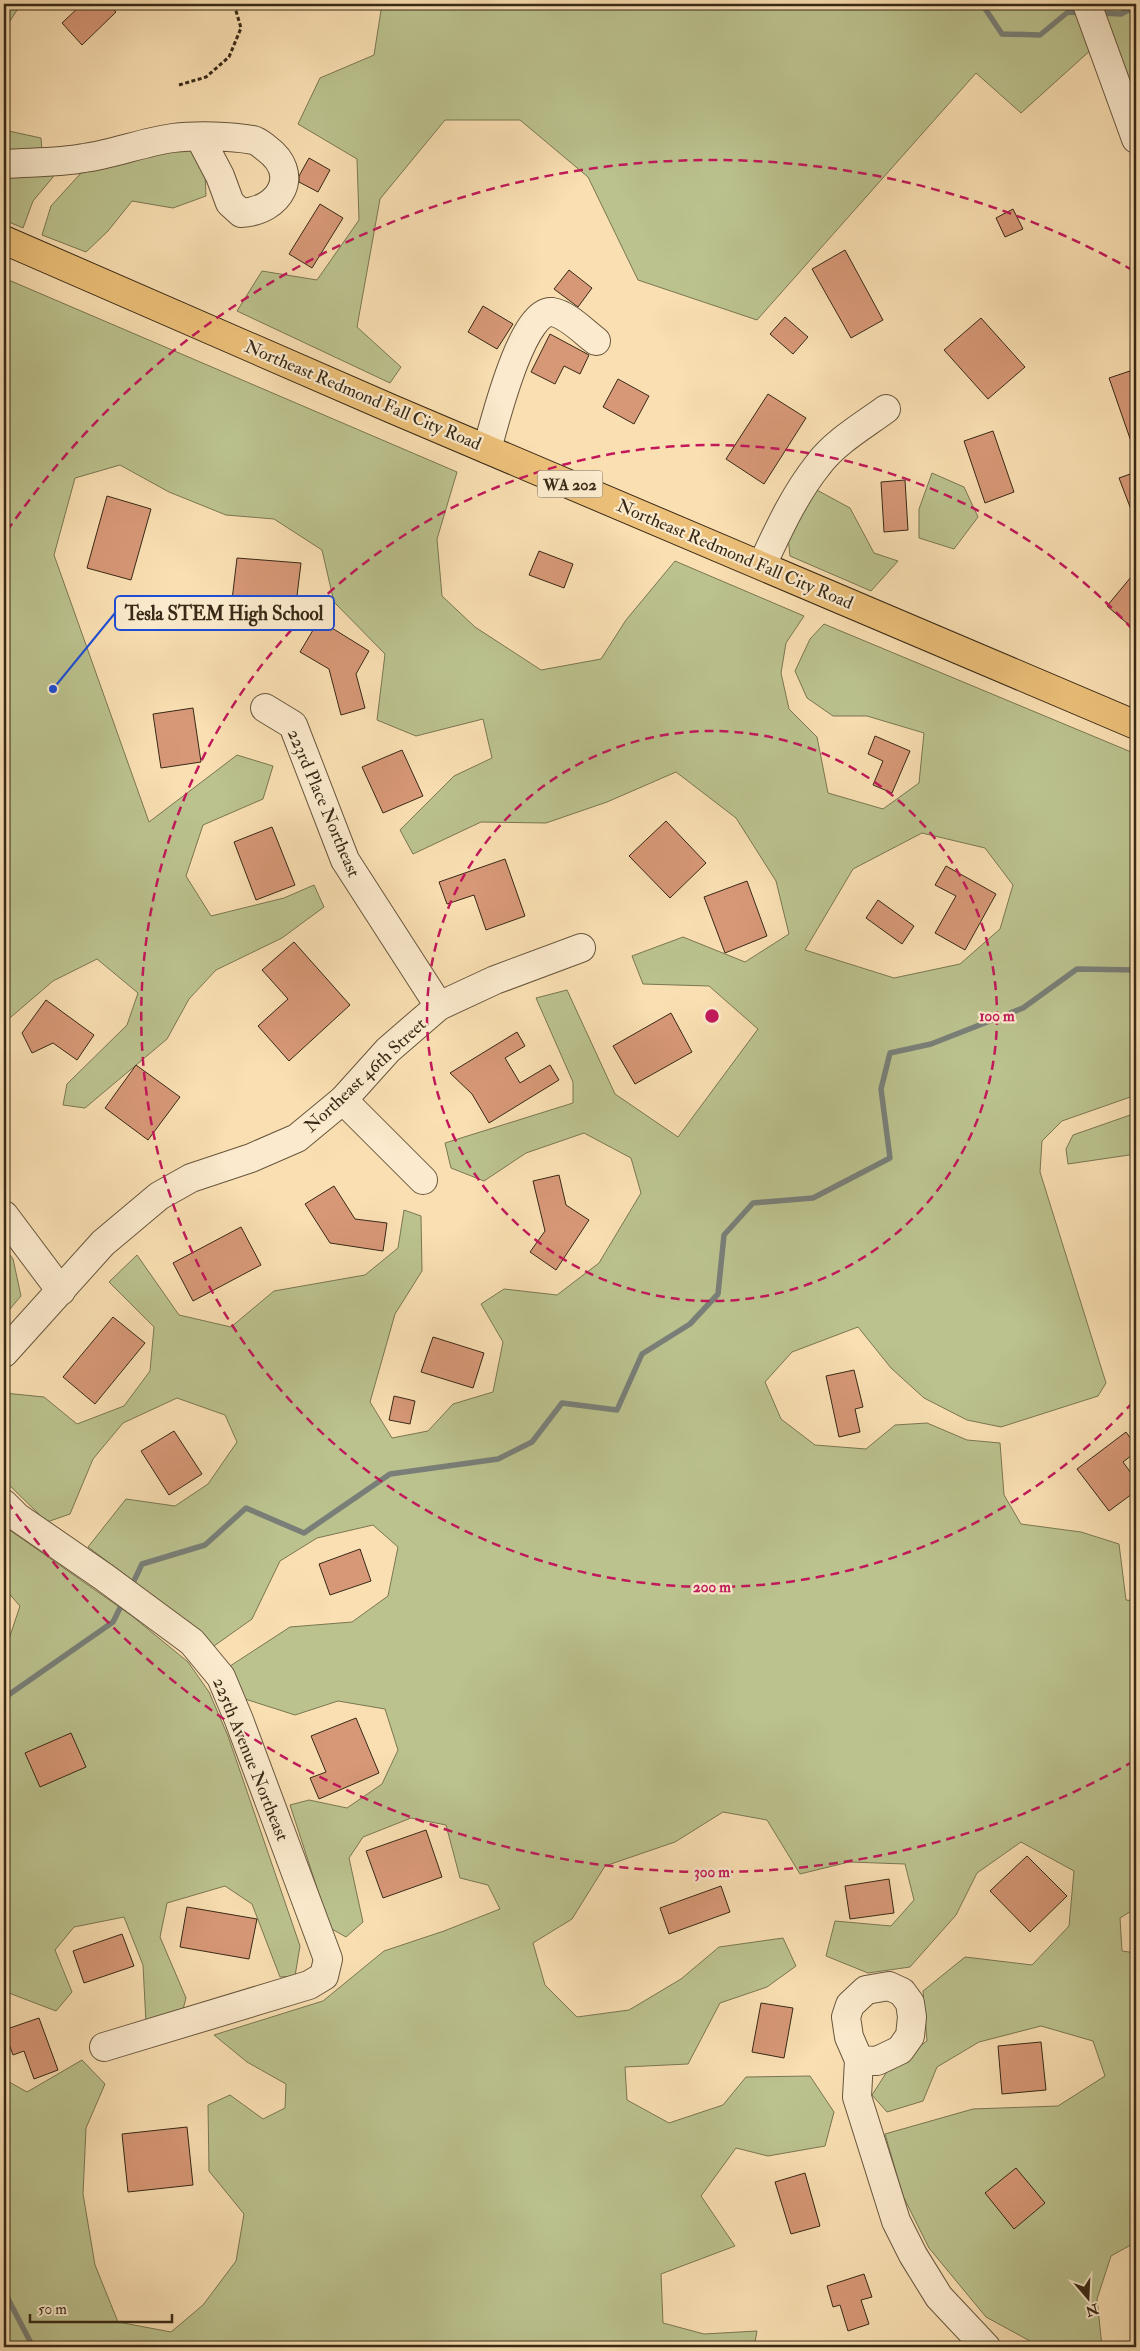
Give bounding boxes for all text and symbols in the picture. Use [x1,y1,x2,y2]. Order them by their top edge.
street label: Northeast Redmond Fall City Road [241,335,485,456]
road number: WA 202 [538,470,602,498]
street label: Northeast Redmond Fall City Road [613,494,857,615]
callout: Tesla STEM High School [115,596,334,630]
text: Tesla STEM High School [124,602,323,627]
street label: 223rd Place Northeast [282,726,365,881]
centre of rings [703,1007,721,1025]
text: 100 m [979,1007,1015,1026]
street label: Northeast 46th Street [300,1013,431,1138]
text: 200 m [693,1578,731,1597]
street label: 225th Avenue Northeast [207,1674,294,1844]
text: 300 m [694,1863,730,1882]
north arrow [1062,2274,1112,2324]
scale bar [30,2291,172,2323]
text: N [1083,2299,1102,2320]
text: 50 m [38,2300,67,2319]

